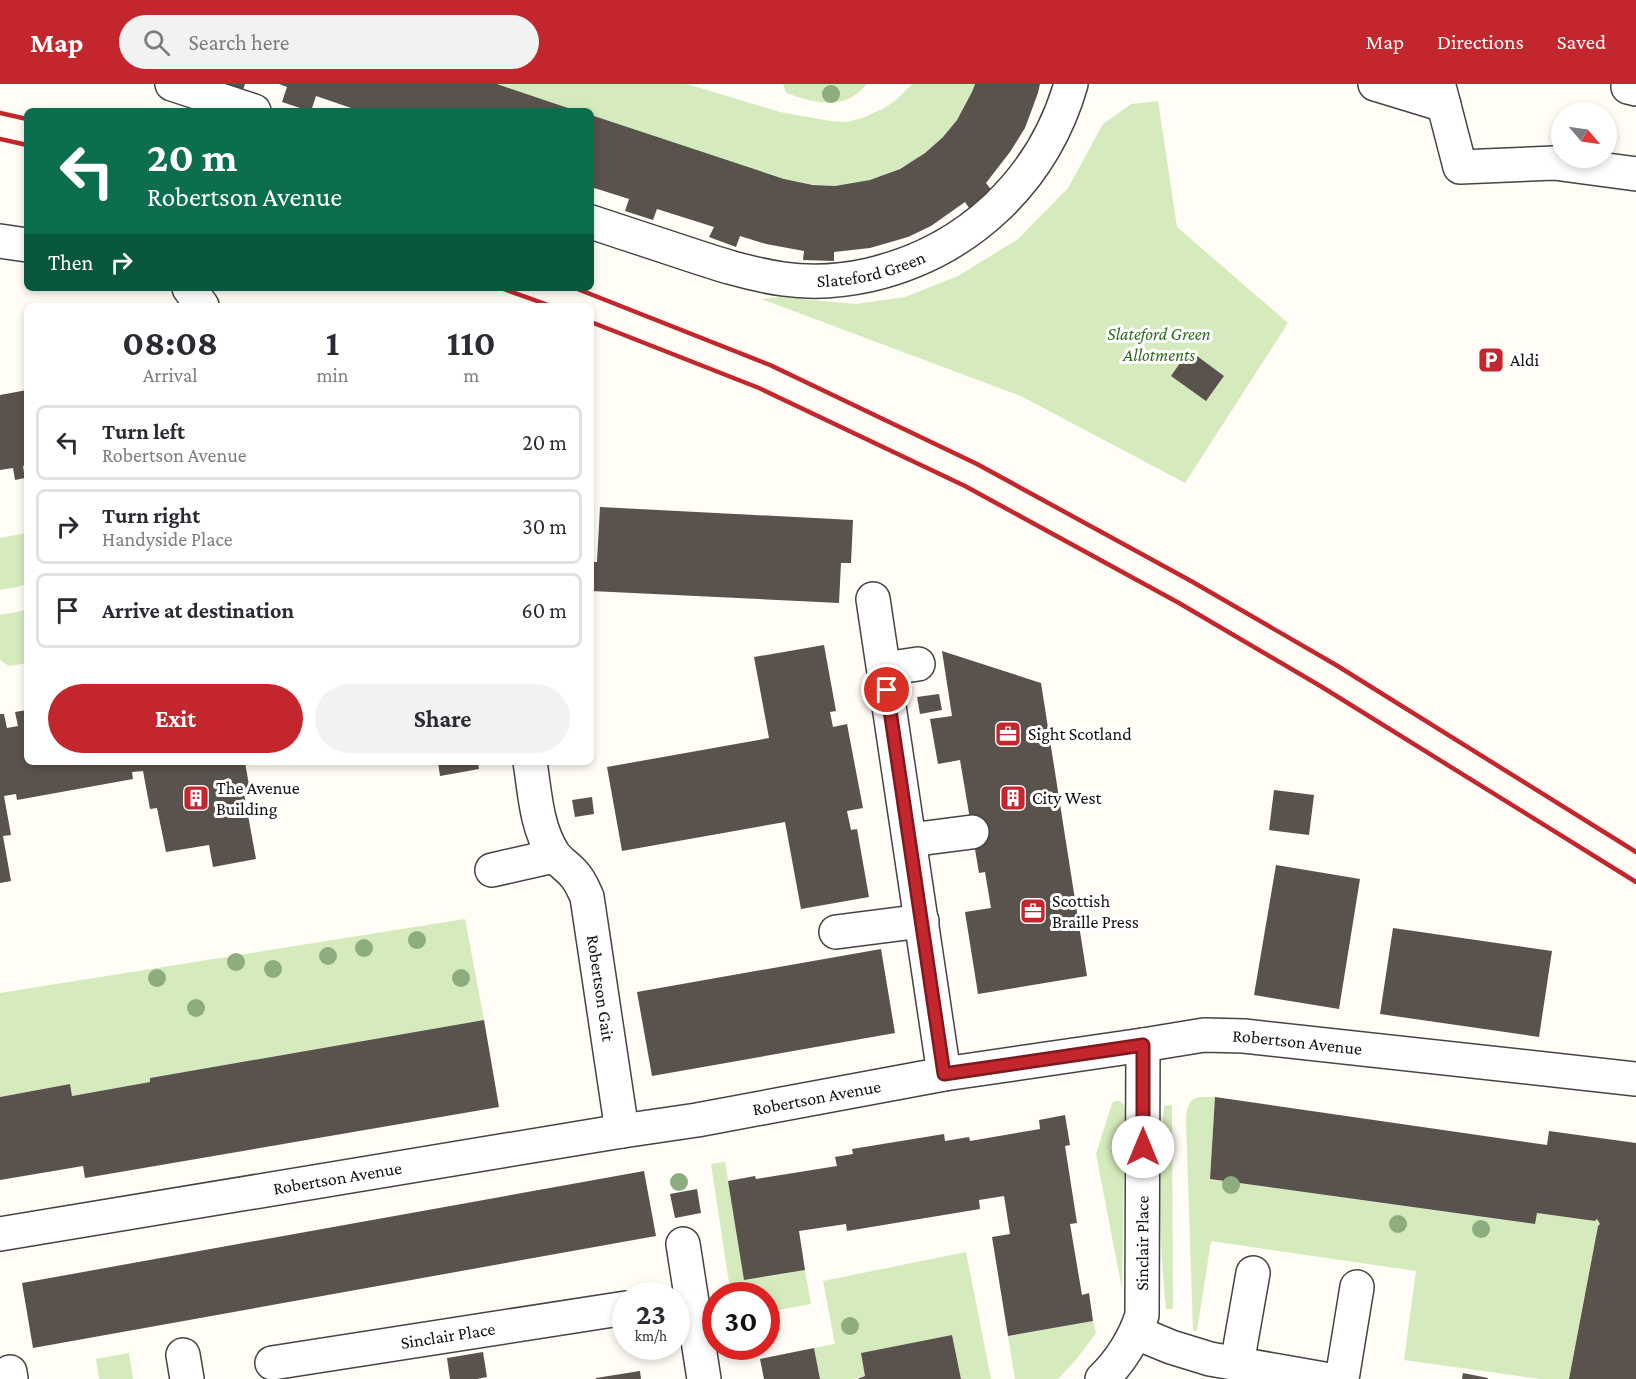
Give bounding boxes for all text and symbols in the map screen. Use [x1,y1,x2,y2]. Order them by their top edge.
search box [119,15,539,69]
icon: search [140,26,173,59]
text: Map [30,27,83,58]
text: Search here [188,30,289,55]
text: Map [1366,30,1404,54]
text: Directions [1437,30,1524,54]
text: Saved [1557,30,1606,54]
north arrow [1551,102,1617,168]
map controls [1551,102,1617,168]
icon: left [48,132,126,210]
text: 20 m [147,133,238,180]
text: Robertson Avenue [147,182,342,212]
icon: right [105,246,138,279]
street label: Slateford Green [817,247,929,291]
text: Then [48,250,93,275]
text: 08:08 [122,323,218,363]
text: 1 [326,323,339,363]
text: 110 [447,323,496,363]
park label: Slateford Green Allotments [1107,324,1211,365]
parking icon: Aldi [1476,345,1506,375]
place label: Aldi [1510,350,1539,370]
text: Arrival [143,364,197,386]
text: min [316,364,348,386]
text: m [463,364,479,386]
text: Turn left [102,419,185,444]
icon: left [51,426,84,459]
text: 20 m [522,430,567,455]
text: Robertson Avenue [102,444,247,466]
text: Turn right [102,503,200,528]
icon: right [51,510,84,543]
text: 30 m [522,514,567,539]
text: Handyside Place [102,528,232,550]
icon: arrive [51,594,84,627]
text: Arrive at destination [102,598,294,623]
text: 60 m [522,598,567,623]
pin [861,664,912,715]
icon: arrive [870,673,903,706]
button: Exit [48,684,303,753]
button: Share [315,684,570,753]
office icon: Sight Scotland [993,719,1023,749]
place label: Sight Scotland [1028,724,1132,744]
place label: The Avenue Building [216,778,300,819]
building icon: The Avenue Building [181,783,211,813]
building icon: City West [998,783,1028,813]
place label: City West [1032,788,1103,808]
place label: Scottish Braille Press [1052,891,1139,932]
office icon: Scottish Braille Press [1018,896,1048,926]
street label: Robertson Gait [583,933,619,1044]
street label: Robertson Avenue [1232,1026,1363,1059]
street label: Robertson Avenue [751,1076,883,1119]
position arrow [1111,1115,1175,1179]
street label: Robertson Avenue [272,1158,403,1199]
street label: Sinclair Place [1132,1195,1152,1291]
speed limit sign: 30 [702,1282,780,1360]
text: 23 [636,1297,666,1330]
street label: Sinclair Place [399,1318,497,1353]
text: km/h [635,1328,667,1344]

